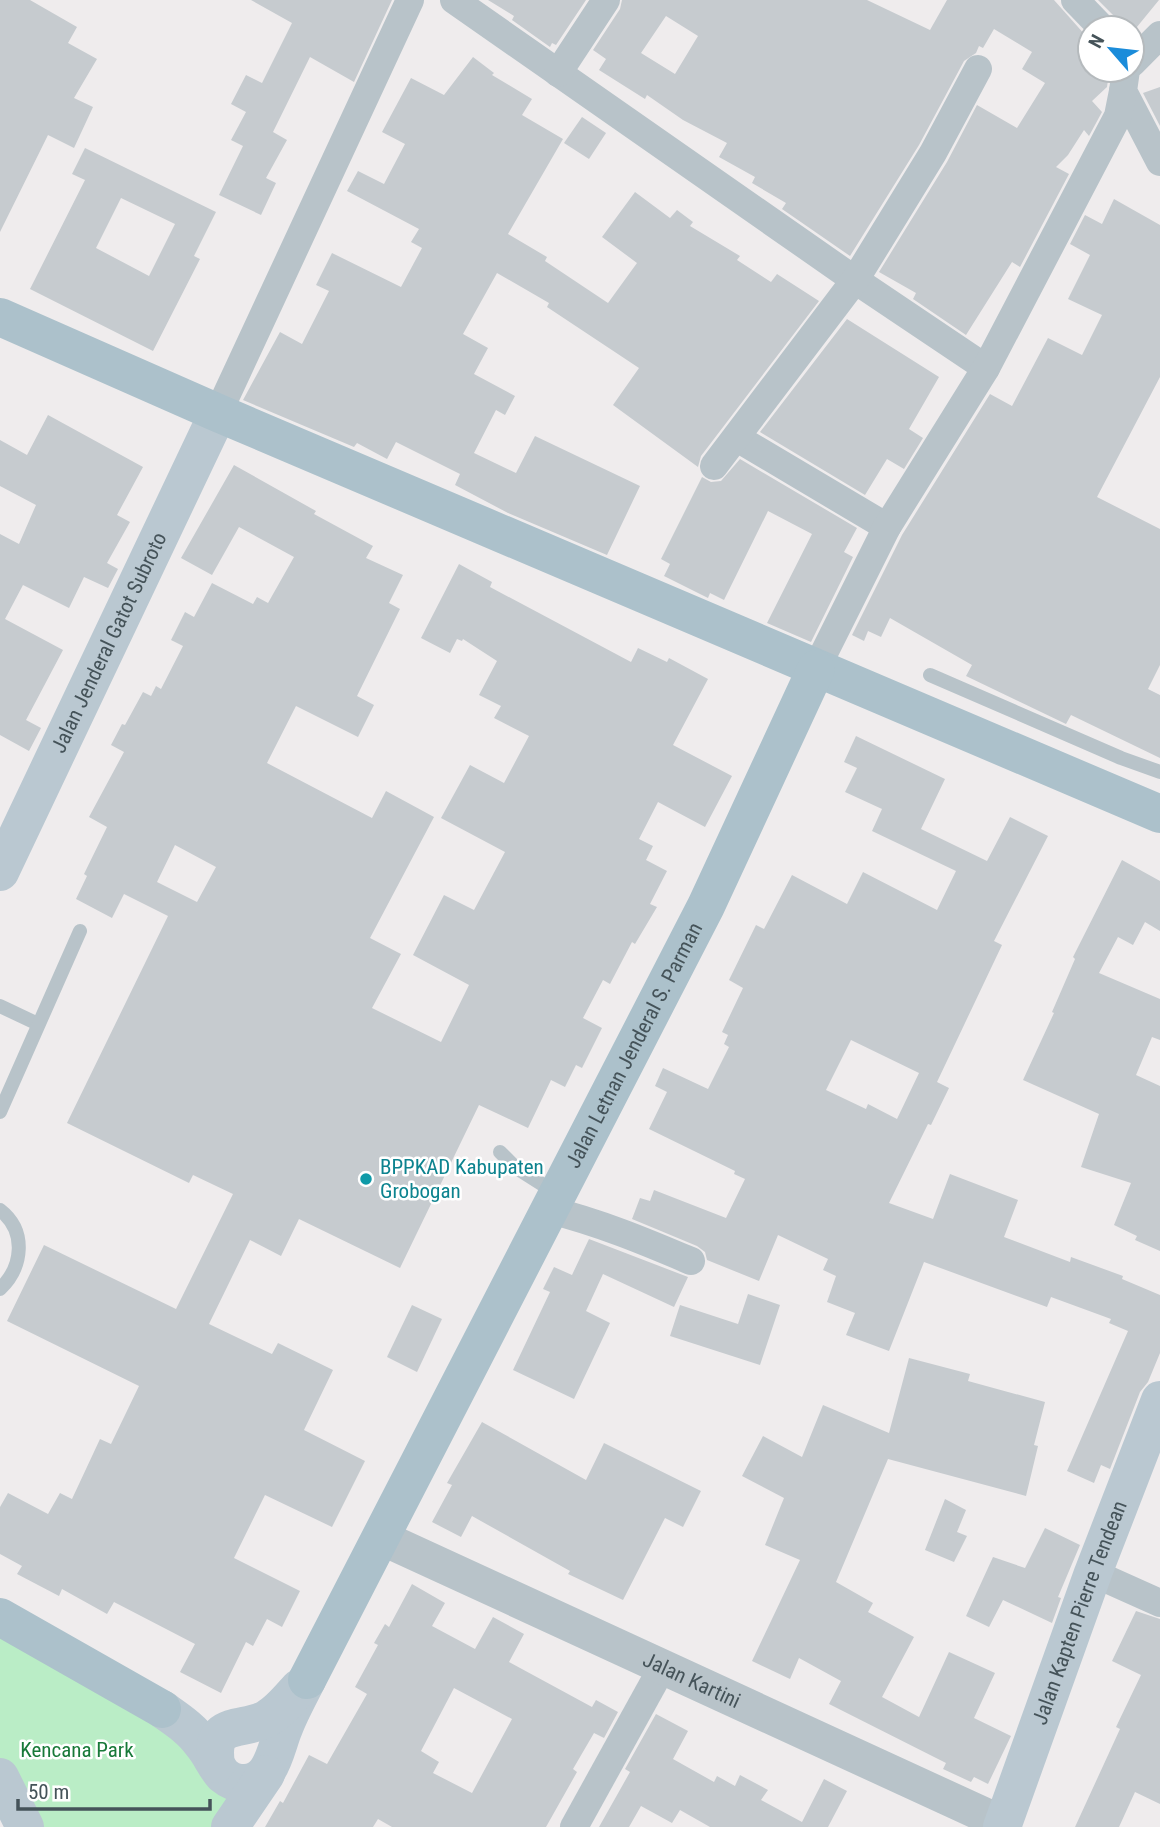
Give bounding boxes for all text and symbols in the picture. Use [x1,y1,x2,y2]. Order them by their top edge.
north arrow [1076,14,1146,84]
text: N [1084,31,1109,52]
street label: Jalan Jenderal Gatot Subroto [46,529,172,757]
street label: Jalan Letnan Jenderal S. Parman [561,919,707,1172]
place label: BPPKAD Kabupaten Grobogan [380,1155,544,1203]
marker: BPPKAD Kabupaten Grobogan [358,1171,374,1187]
street label: Jalan Kapten Pierre Tendean [1028,1497,1132,1728]
street label: Jalan Kartini [639,1648,744,1713]
park label: Kencana Park [20,1738,134,1762]
scale bar [18,1768,210,1812]
text: 50 m [28,1780,69,1804]

